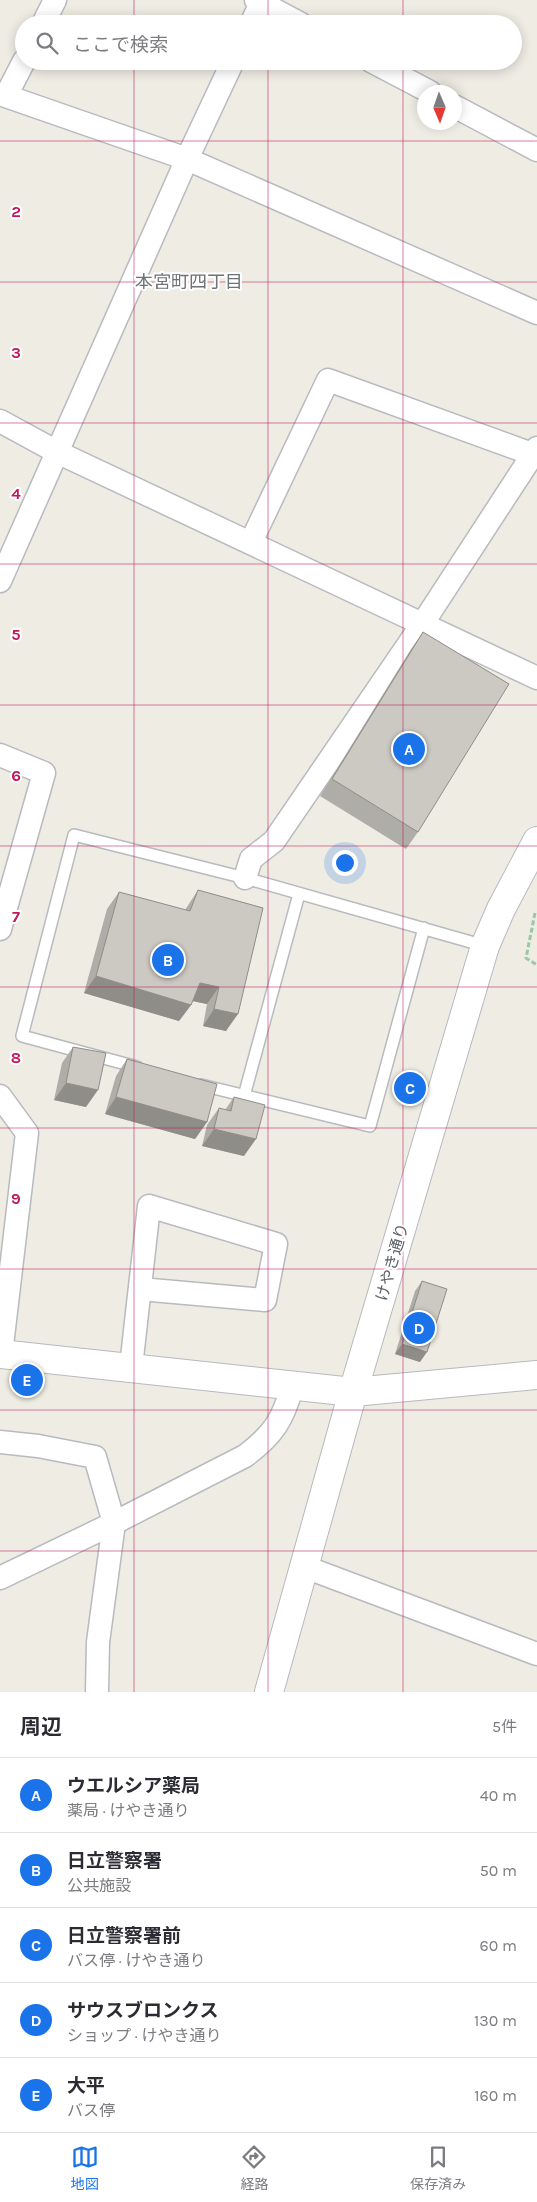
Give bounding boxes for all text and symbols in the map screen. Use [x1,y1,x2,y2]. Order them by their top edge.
search box [15,15,522,70]
icon: search [33,29,61,57]
text: ここで検索 [73,34,168,56]
north arrow [417,85,462,130]
text: 2 [11,202,21,221]
district label: 本宮町四丁目 [135,271,243,293]
text: 3 [11,343,21,362]
text: 4 [11,484,21,503]
text: 5 [11,625,21,644]
pin: A [393,730,425,768]
text: 6 [11,766,21,785]
your location [332,850,358,876]
text: 7 [12,907,20,926]
pin: B [152,941,184,979]
text: 8 [11,1048,21,1067]
pin: C [394,1069,426,1107]
text: 9 [11,1189,21,1208]
street label: けやき通り [372,1221,412,1303]
pin: D [403,1309,435,1347]
pin: E [11,1361,43,1399]
text: 周辺 [20,1715,62,1739]
text: 5件 [492,1717,517,1736]
text: ウエルシア薬局 [67,1775,200,1797]
text: A [31,1786,41,1805]
text: 40 m [480,1786,517,1805]
text: 薬局 · けやき通り [67,1801,189,1820]
text: 日立警察署 [67,1850,162,1872]
text: B [31,1861,41,1880]
text: 50 m [480,1861,517,1880]
text: 公共施設 [67,1876,131,1895]
text: 日立警察署前 [67,1925,181,1947]
text: C [31,1936,41,1955]
text: 60 m [480,1936,517,1955]
text: バス停 · けやき通り [67,1951,205,1970]
text: サウスブロンクス [67,2000,218,2022]
text: D [31,2011,41,2030]
text: 130 m [474,2011,517,2030]
text: ショップ · けやき通り [67,2026,221,2045]
text: 大平 [67,2075,105,2097]
text: E [31,2086,41,2105]
text: 160 m [474,2086,517,2105]
text: バス停 [67,2101,115,2120]
tab: 地図 [71,2143,99,2193]
tab: 経路 [240,2143,268,2193]
tab: 保存済み [410,2143,466,2193]

